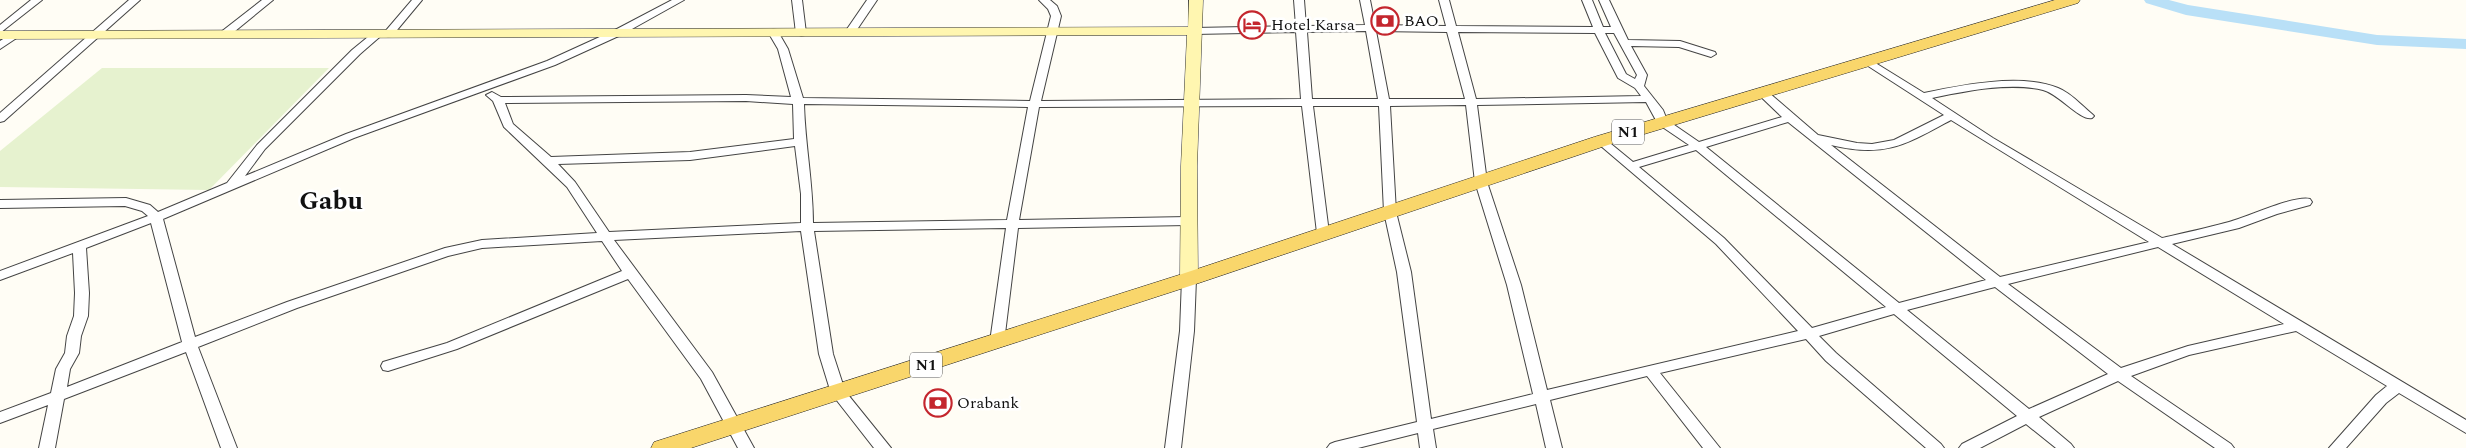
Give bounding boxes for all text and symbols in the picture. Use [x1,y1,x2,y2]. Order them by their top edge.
bank icon: BAO [1370,6,1400,36]
place label: BAO [1404,9,1439,33]
hotel icon: Hotel Karsa [1237,10,1267,40]
place label: Hotel Karsa [1271,13,1355,37]
road number: N1 [1612,120,1644,144]
district label: Gabu [299,181,363,221]
road number: N1 [910,352,942,378]
bank icon: Orabank [923,388,953,418]
place label: Orabank [957,391,1019,415]

